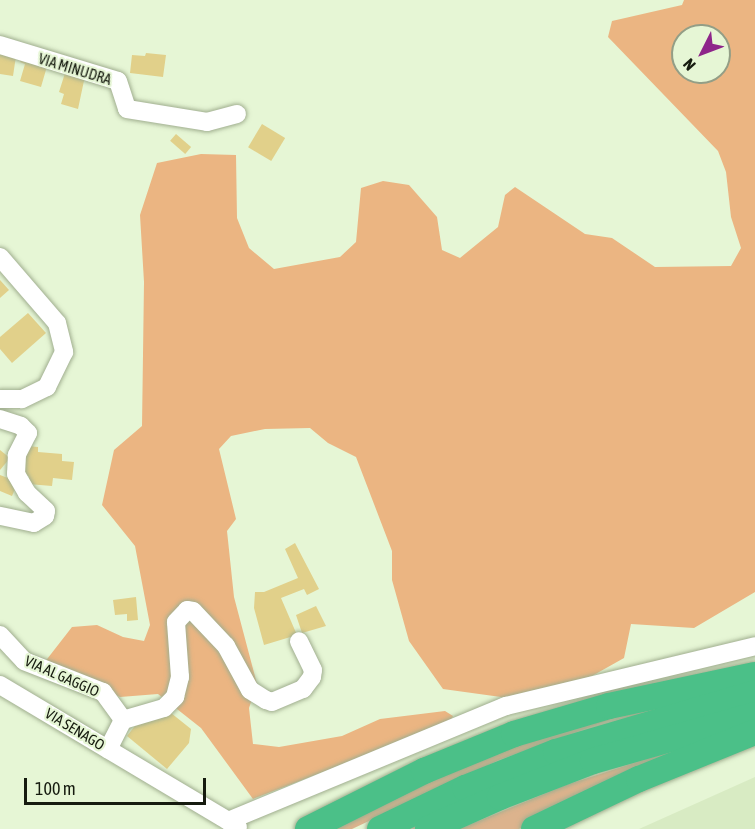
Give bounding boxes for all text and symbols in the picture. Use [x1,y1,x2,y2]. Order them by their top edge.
north arrow [671,24,731,84]
street label: VIA MINUDRA [36,49,114,89]
text: N [679,55,699,74]
street label: VIA AL GAGGIO [22,652,102,700]
street label: VIA SENAGO [42,704,108,754]
scale bar [27,766,208,804]
text: 100 m [35,778,76,799]

